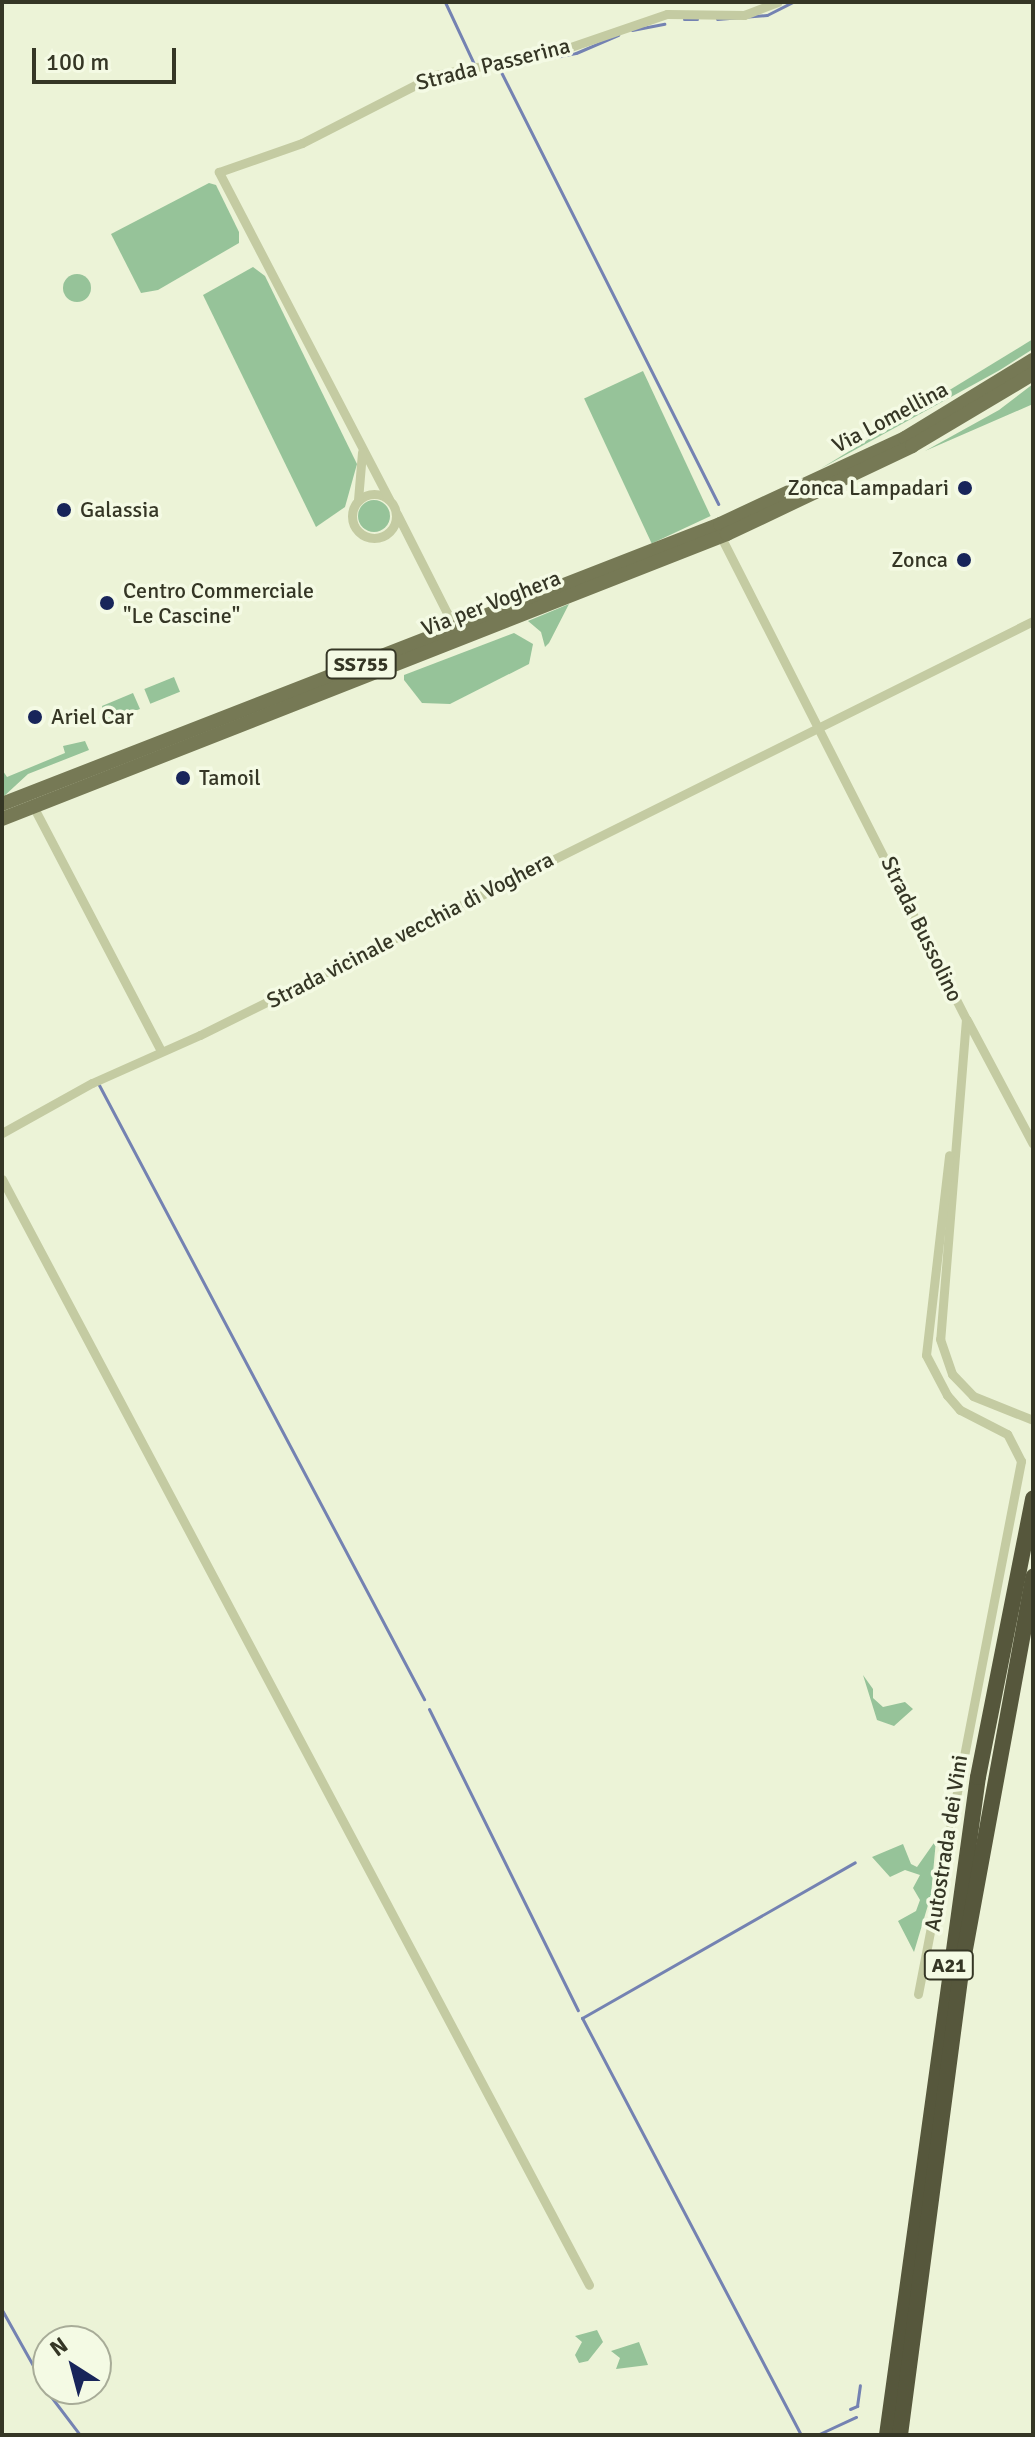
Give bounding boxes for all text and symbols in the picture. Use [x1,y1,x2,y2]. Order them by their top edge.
scale bar [36,32,180,82]
street label: Strada Passerina [413,32,573,96]
text: 100 m [46,47,109,77]
street label: Via Lomellina [828,375,952,459]
place label: Zonca Lampadari [787,475,949,501]
marker: Zonca Lampadari [956,479,974,497]
place label: Galassia [80,497,159,523]
marker: Galassia [55,501,73,519]
place label: Zonca [891,547,948,573]
marker: Zonca [955,551,973,569]
street label: Via per Voghera [418,564,564,642]
place label: Centro Commerciale "Le Cascine" [123,577,314,628]
marker: Centro Commerciale "Le Cascine" [98,594,116,612]
road number: SS755 [325,648,397,680]
place label: Ariel Car [51,704,134,730]
marker: Ariel Car [26,708,44,726]
place label: Tamoil [199,765,261,791]
marker: Tamoil [174,769,192,787]
street label: Strada vicinale vecchia di Voghera [262,846,558,1014]
street label: Strada Bussolino [875,852,969,1006]
street label: Autostrada dei Vini [919,1753,973,1933]
road number: A21 [923,1949,975,1981]
north arrow [32,2325,112,2405]
text: N [45,2331,73,2362]

